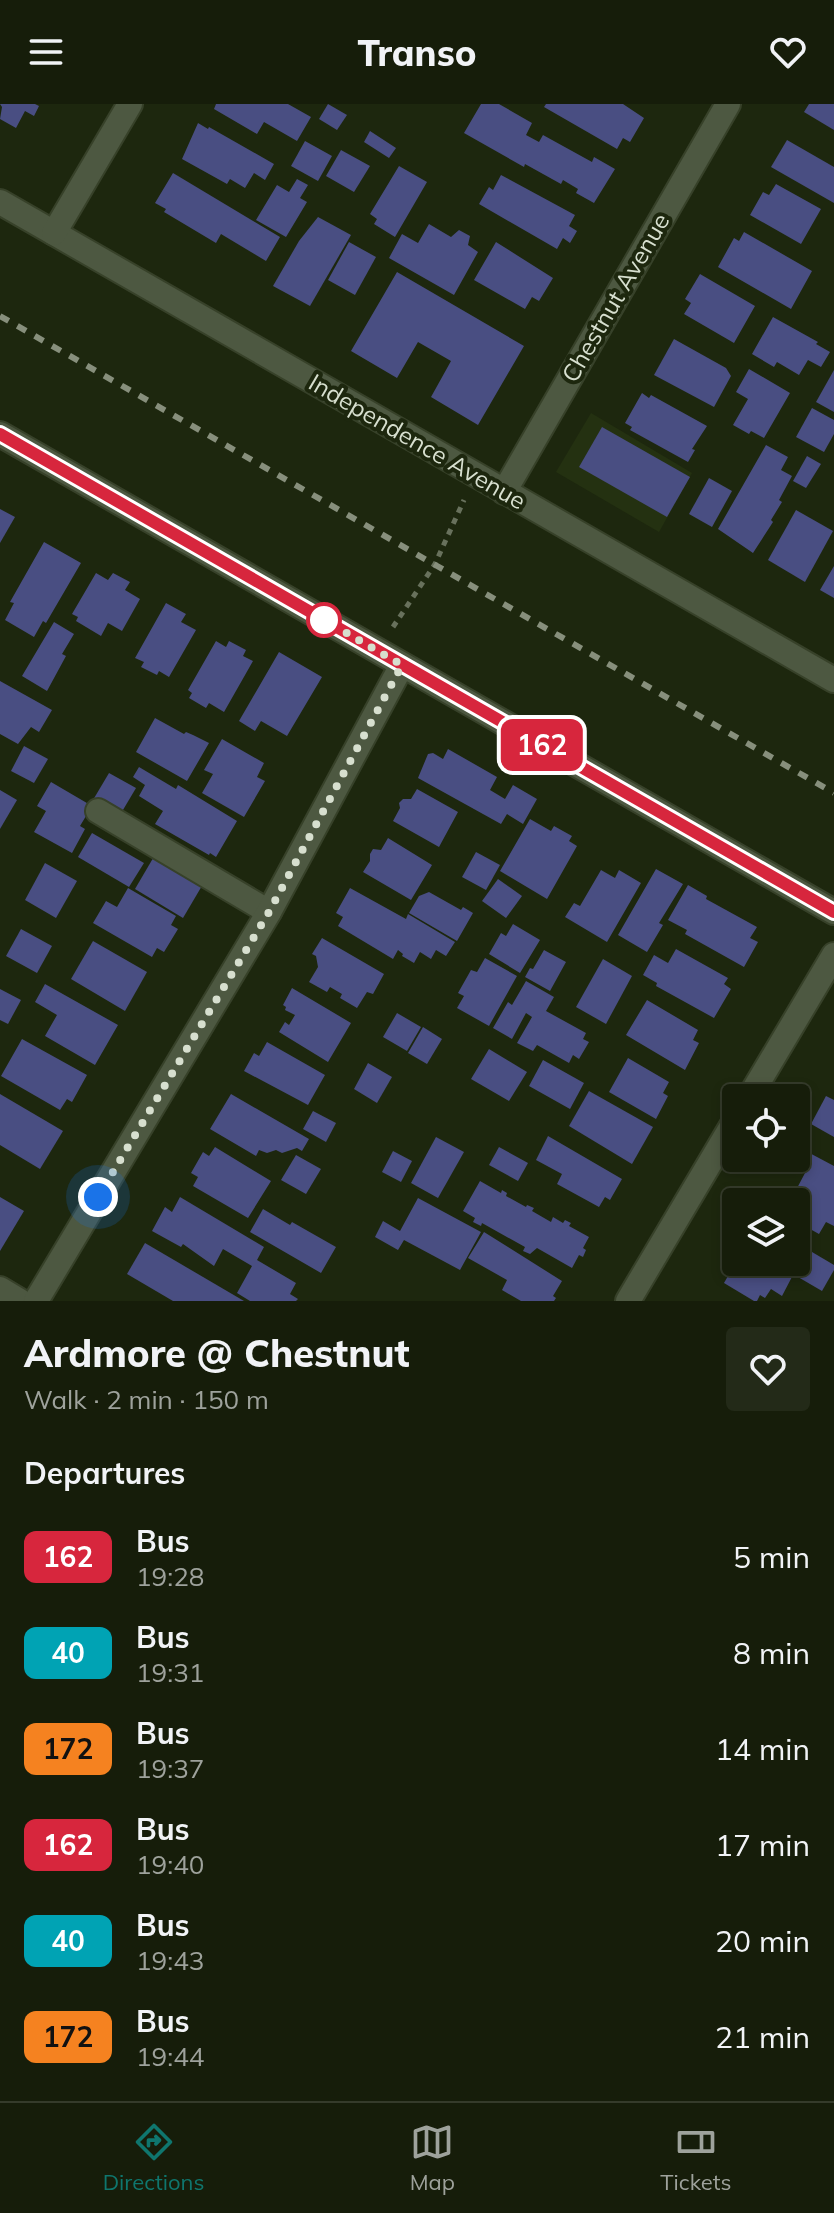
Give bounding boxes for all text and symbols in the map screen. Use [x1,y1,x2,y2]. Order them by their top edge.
icon: menu [24,30,68,74]
text: Transo [357,30,477,75]
icon: heart [766,30,810,74]
street label: Chestnut Avenue [555,208,676,387]
street label: Independence Avenue [304,367,531,515]
unlabelled marker [307,603,341,637]
line badge: 162 [496,719,588,771]
text: 162 [517,727,567,762]
map controls [722,1084,810,1276]
button: locate [722,1084,810,1172]
your location [78,1177,118,1217]
button: layers [722,1188,810,1276]
button: heart [726,1327,810,1411]
text: Ardmore @ Chestnut [24,1329,410,1377]
text: Walk · 2 min · 150 m [24,1383,269,1416]
text: Departures [24,1454,185,1492]
text: Bus [136,1522,190,1560]
text: 5 min [733,1538,810,1576]
text: 162 [43,1539,93,1574]
text: 19:28 [136,1560,204,1593]
text: Bus [136,1618,190,1656]
text: 8 min [733,1634,810,1672]
text: 40 [51,1635,85,1670]
text: 19:31 [136,1656,204,1689]
text: Bus [136,1714,190,1752]
text: 14 min [715,1730,810,1768]
text: 172 [43,1731,93,1766]
text: 19:37 [136,1752,204,1785]
text: Bus [136,1810,190,1848]
text: 17 min [715,1826,810,1864]
text: 162 [43,1827,93,1862]
text: 19:40 [136,1848,204,1881]
text: Bus [136,1906,190,1944]
text: 20 min [715,1922,810,1960]
text: 40 [51,1923,85,1958]
text: 19:43 [136,1944,204,1977]
text: Bus [136,2002,190,2040]
text: 21 min [715,2018,810,2056]
text: 172 [43,2019,93,2054]
text: 19:44 [136,2040,204,2073]
tab: Directions [103,2120,204,2196]
tab: Map [410,2120,455,2196]
tab: Tickets [660,2120,731,2196]

